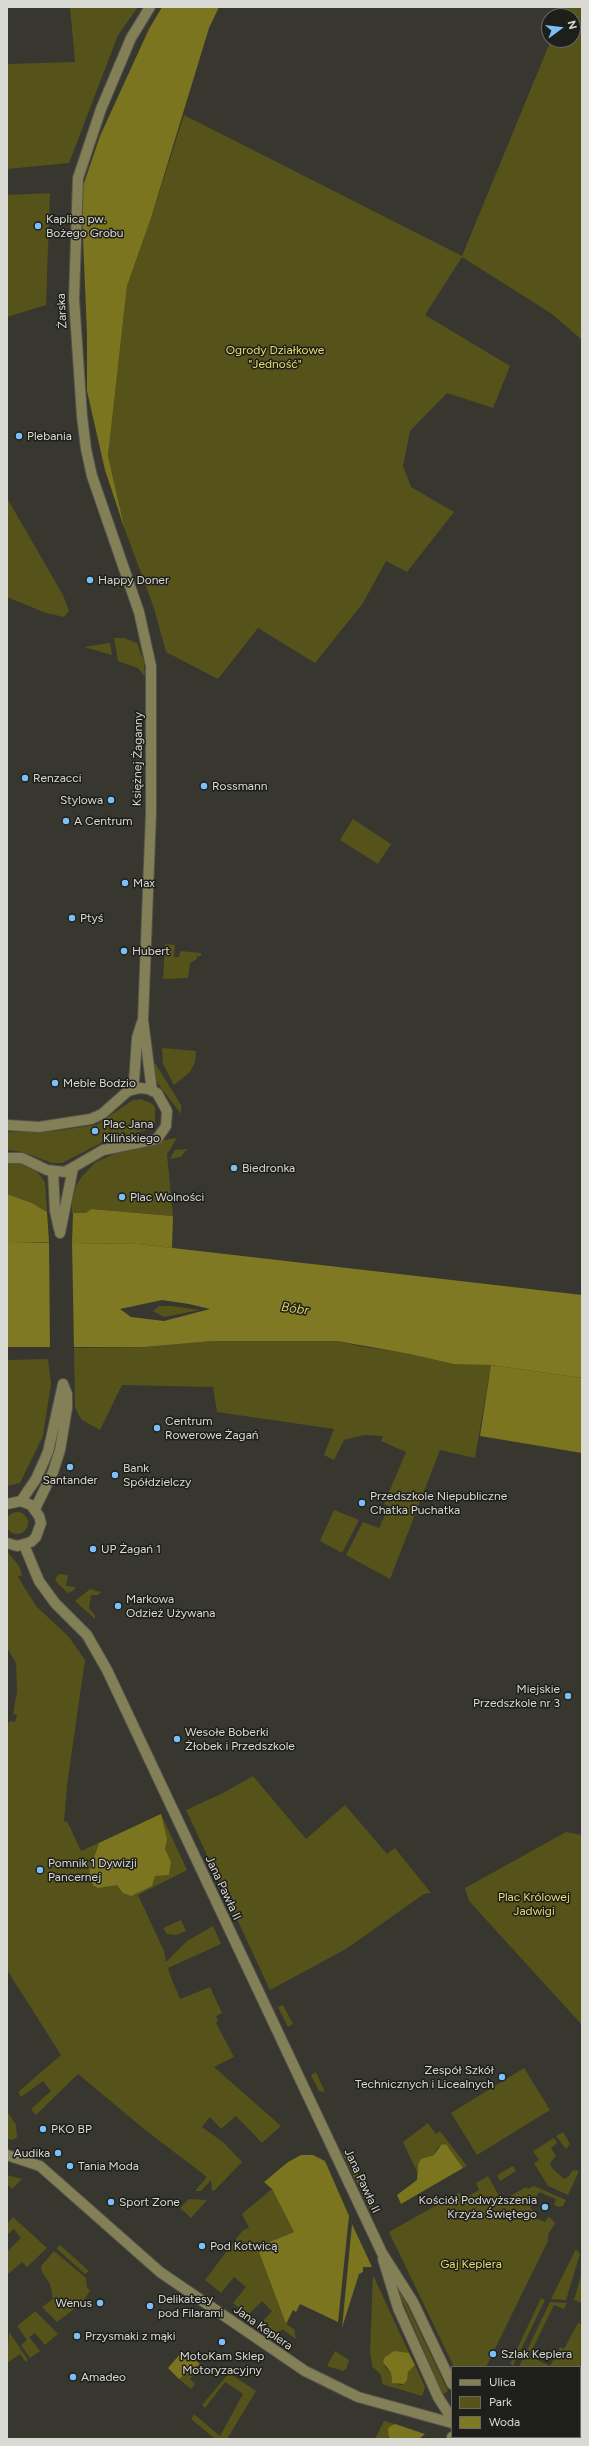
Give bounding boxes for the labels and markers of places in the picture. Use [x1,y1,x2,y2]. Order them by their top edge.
place label: Kaplica pw. Bożego Grobu [46,212,124,240]
marker: Kaplica pw. Bożego Grobu [33,221,43,231]
place label: Plebania [27,429,72,443]
marker: Plebania [14,431,24,441]
place label: Happy Doner [98,573,169,587]
marker: Happy Doner [85,575,95,585]
place label: Renzacci [33,771,82,785]
marker: Renzacci [20,773,30,783]
place label: Rossmann [212,779,267,793]
marker: Rossmann [199,781,209,791]
place label: Stylowa [60,793,103,807]
marker: Stylowa [106,795,116,805]
place label: A Centrum [74,814,132,828]
marker: A Centrum [61,816,71,826]
place label: Max [133,876,155,890]
marker: Max [120,878,130,888]
place label: Ptyś [80,911,103,925]
marker: Ptyś [67,913,77,923]
place label: Hubert [132,944,170,958]
marker: Hubert [119,946,129,956]
place label: Meble Bodzio [63,1076,136,1090]
marker: Meble Bodzio [50,1078,60,1088]
place label: Plac Jana Kilińskiego [103,1117,160,1145]
marker: Plac Jana Kilińskiego [90,1126,100,1136]
place label: Biedronka [242,1161,295,1175]
marker: Biedronka [229,1163,239,1173]
place label: Plac Wolności [130,1190,204,1204]
marker: Plac Wolności [117,1192,127,1202]
place label: Centrum Rowerowe Żagań [165,1414,258,1442]
marker: Centrum Rowerowe Żagań [152,1423,162,1433]
place label: Bank Spółdzielczy [123,1461,191,1489]
marker: Santander [65,1462,75,1472]
marker: Bank Spółdzielczy [110,1470,120,1480]
place label: Santander [42,1473,98,1487]
place label: Przedszkole Niepubliczne Chatka Puchatka [370,1489,507,1517]
marker: Przedszkole Niepubliczne Chatka Puchatka [357,1498,367,1508]
place label: UP Żagań 1 [101,1542,161,1556]
marker: UP Żagań 1 [88,1544,98,1554]
place label: Markowa Odzież Używana [126,1592,215,1620]
marker: Markowa Odzież Używana [113,1601,123,1611]
place label: Miejskie Przedszkole nr 3 [473,1682,560,1710]
marker: Miejskie Przedszkole nr 3 [563,1691,573,1701]
place label: Wesołe Boberki Żłobek i Przedszkole [185,1725,295,1753]
marker: Wesołe Boberki Żłobek i Przedszkole [172,1734,182,1744]
place label: Pomnik 1 Dywizji Pancernej [48,1856,137,1884]
marker: Pomnik 1 Dywizji Pancernej [35,1865,45,1875]
place label: Zespół Szkół Technicznych i Licealnych [355,2063,494,2091]
marker: Zespół Szkół Technicznych i Licealnych [497,2072,507,2082]
place label: PKO BP [51,2122,92,2136]
marker: PKO BP [38,2124,48,2134]
place label: Audika [14,2146,50,2160]
marker: Audika [53,2148,63,2158]
place label: Tania Moda [78,2159,139,2173]
marker: Tania Moda [65,2161,75,2171]
place label: Kościół Podwyższenia Krzyża Świętego [419,2193,537,2221]
place label: Sport Zone [119,2195,180,2209]
marker: Sport Zone [106,2197,116,2207]
marker: Kościół Podwyższenia Krzyża Świętego [540,2202,550,2212]
place label: Pod Kotwicą [210,2239,277,2253]
marker: Pod Kotwicą [197,2241,207,2251]
place label: Delikatesy pod Filarami [158,2292,223,2320]
place label: Wenus [55,2296,92,2310]
marker: Wenus [95,2298,105,2308]
marker: Delikatesy pod Filarami [145,2301,155,2311]
place label: Przysmaki z mąki [85,2329,175,2343]
marker: Przysmaki z mąki [72,2331,82,2341]
marker: MotoKam Sklep Motoryzacyjny [217,2337,227,2347]
place label: Szlak Keplera [501,2347,572,2361]
place label: MotoKam Sklep Motoryzacyjny [180,2349,264,2377]
marker: Szlak Keplera [488,2349,498,2359]
place label: Amadeo [81,2370,126,2384]
marker: Amadeo [68,2372,78,2382]

